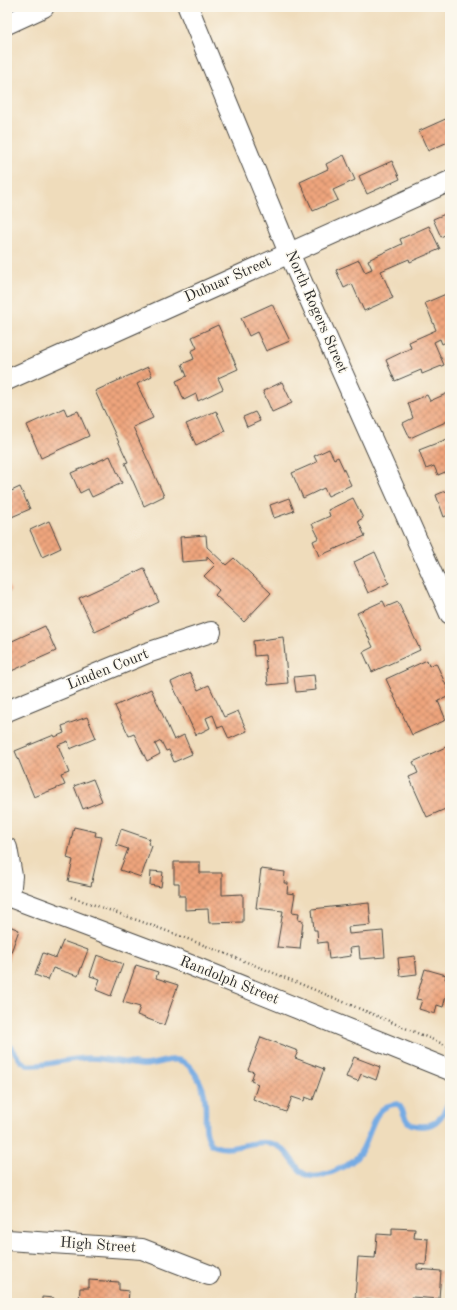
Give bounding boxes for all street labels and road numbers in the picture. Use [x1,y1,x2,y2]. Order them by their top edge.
street label: North Rogers Street [282,248,350,376]
street label: Dubuar Street [183,254,273,306]
street label: Linden Court [65,647,151,693]
street label: Randolph Street [177,954,281,1008]
street label: High Street [60,1236,136,1256]

